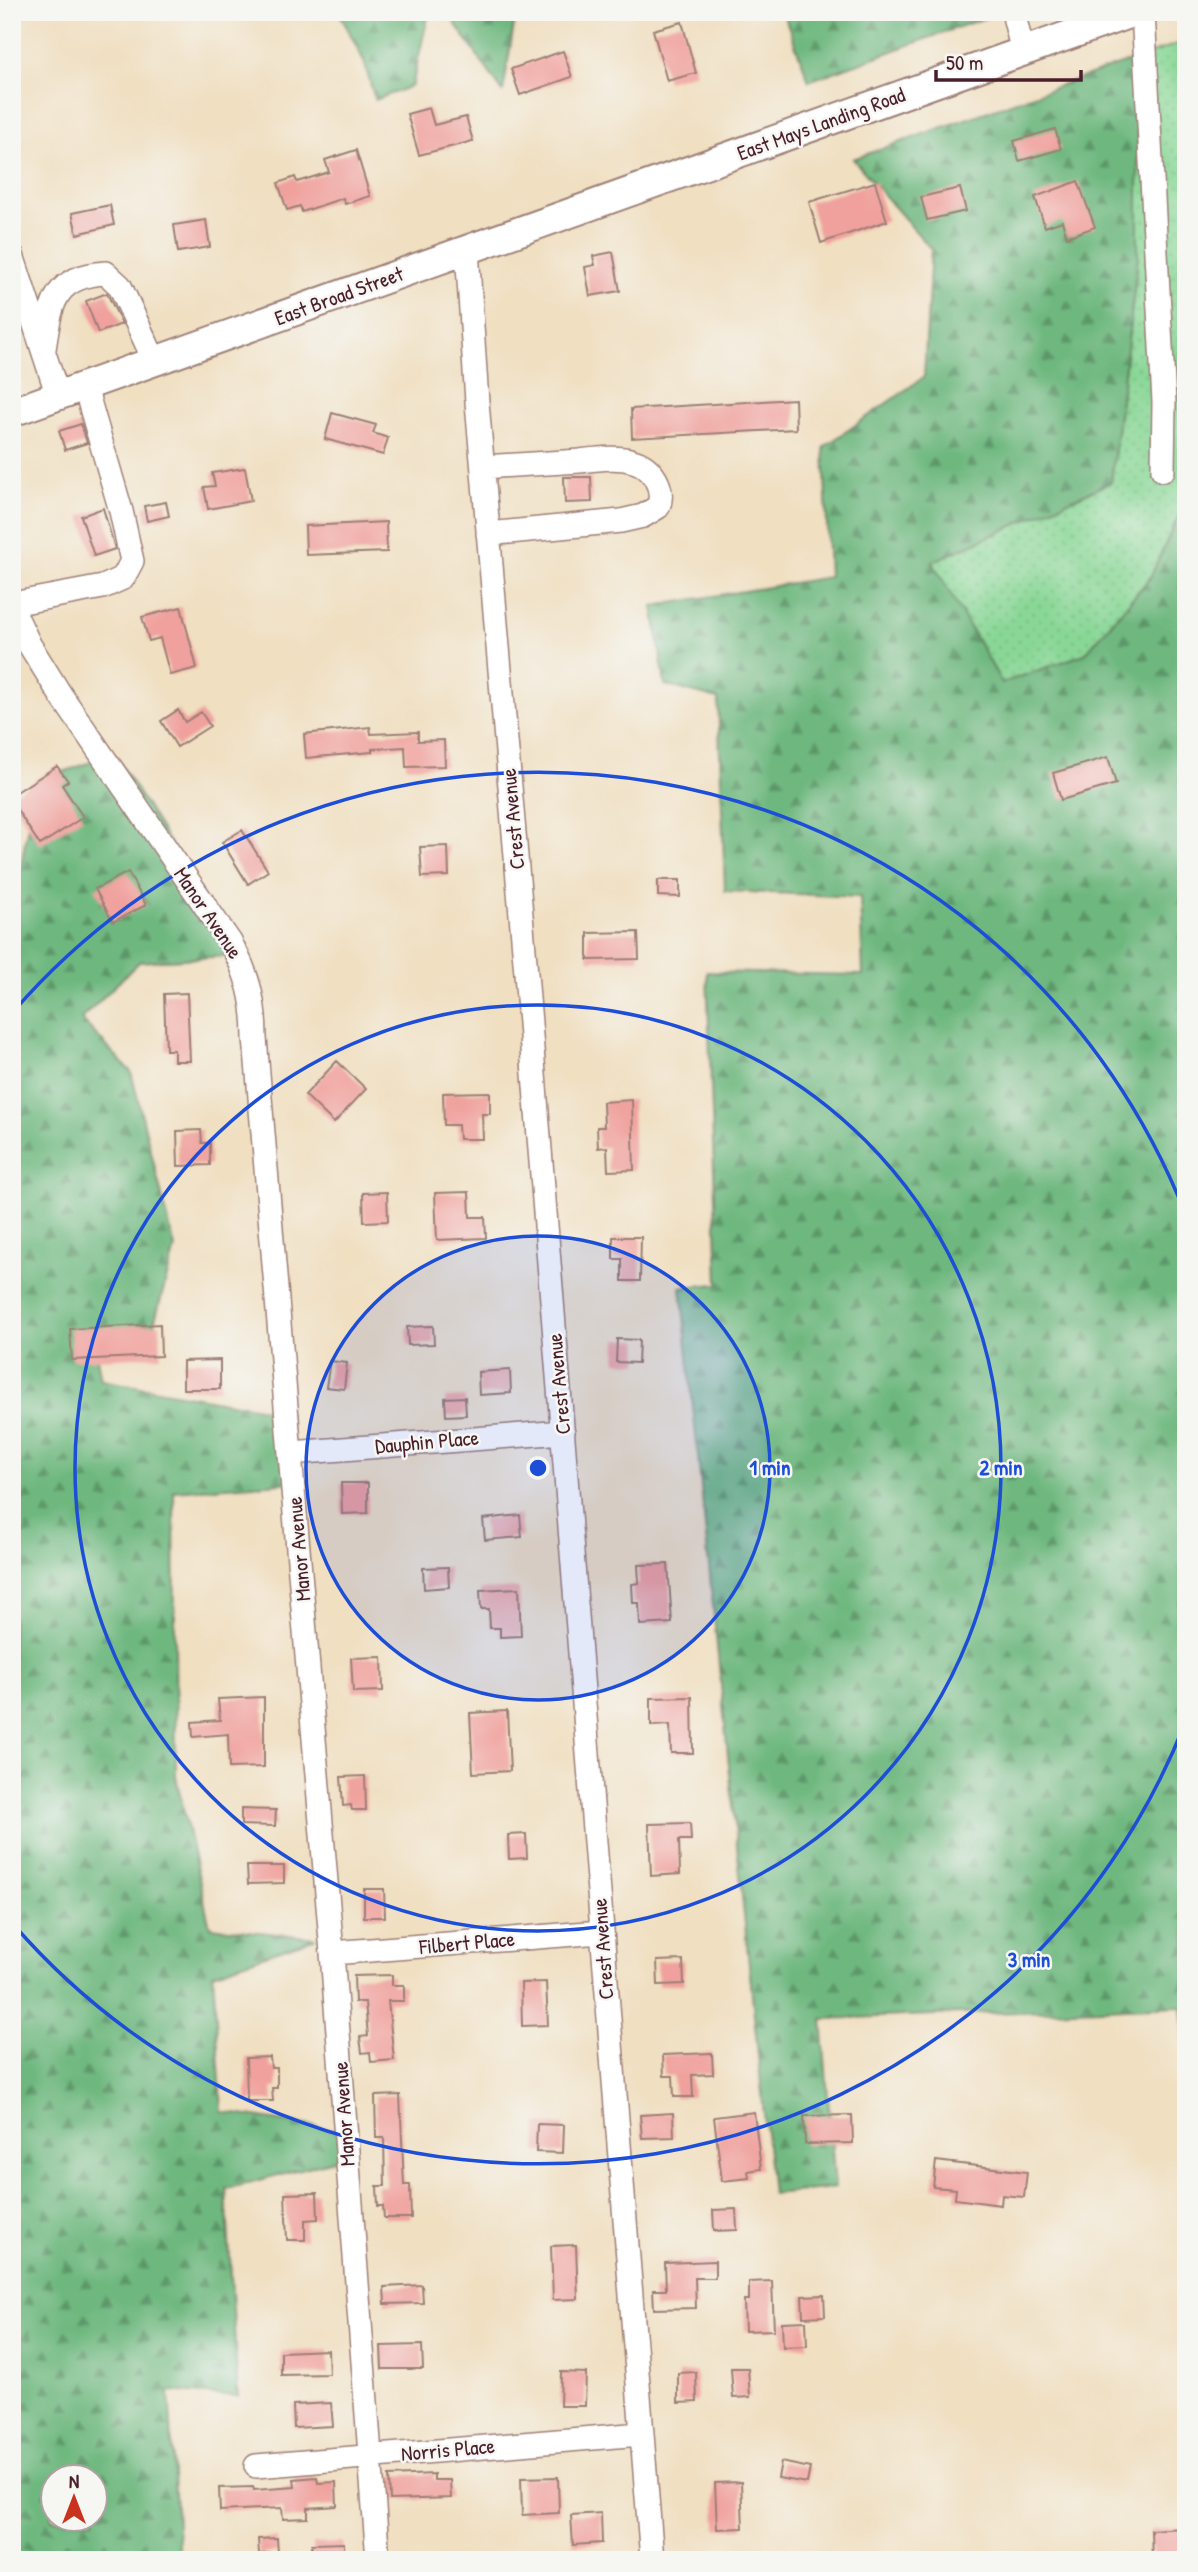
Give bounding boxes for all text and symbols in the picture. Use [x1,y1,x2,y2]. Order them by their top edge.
scale bar [936,38,1081,82]
text: 50 m [946,48,983,77]
street label: East Mays Landing Road [733,80,909,167]
street label: East Broad Street [270,259,408,332]
street label: Crest Avenue [494,767,531,871]
street label: Manor Avenue [167,861,250,964]
street label: Crest Avenue [540,1332,577,1436]
street label: Dauphin Place [374,1423,480,1460]
text: 1 min [750,1453,790,1482]
text: 2 min [979,1453,1023,1482]
centre of rings [526,1456,550,1480]
street label: Manor Avenue [279,1496,318,1603]
street label: Crest Avenue [585,1897,621,2001]
street label: Filbert Place [417,1924,516,1961]
text: 3 min [1008,1945,1050,1974]
street label: Manor Avenue [325,2061,362,2167]
street label: Norris Place [400,2431,496,2468]
north arrow [38,2464,108,2534]
text: N [69,2468,79,2494]

